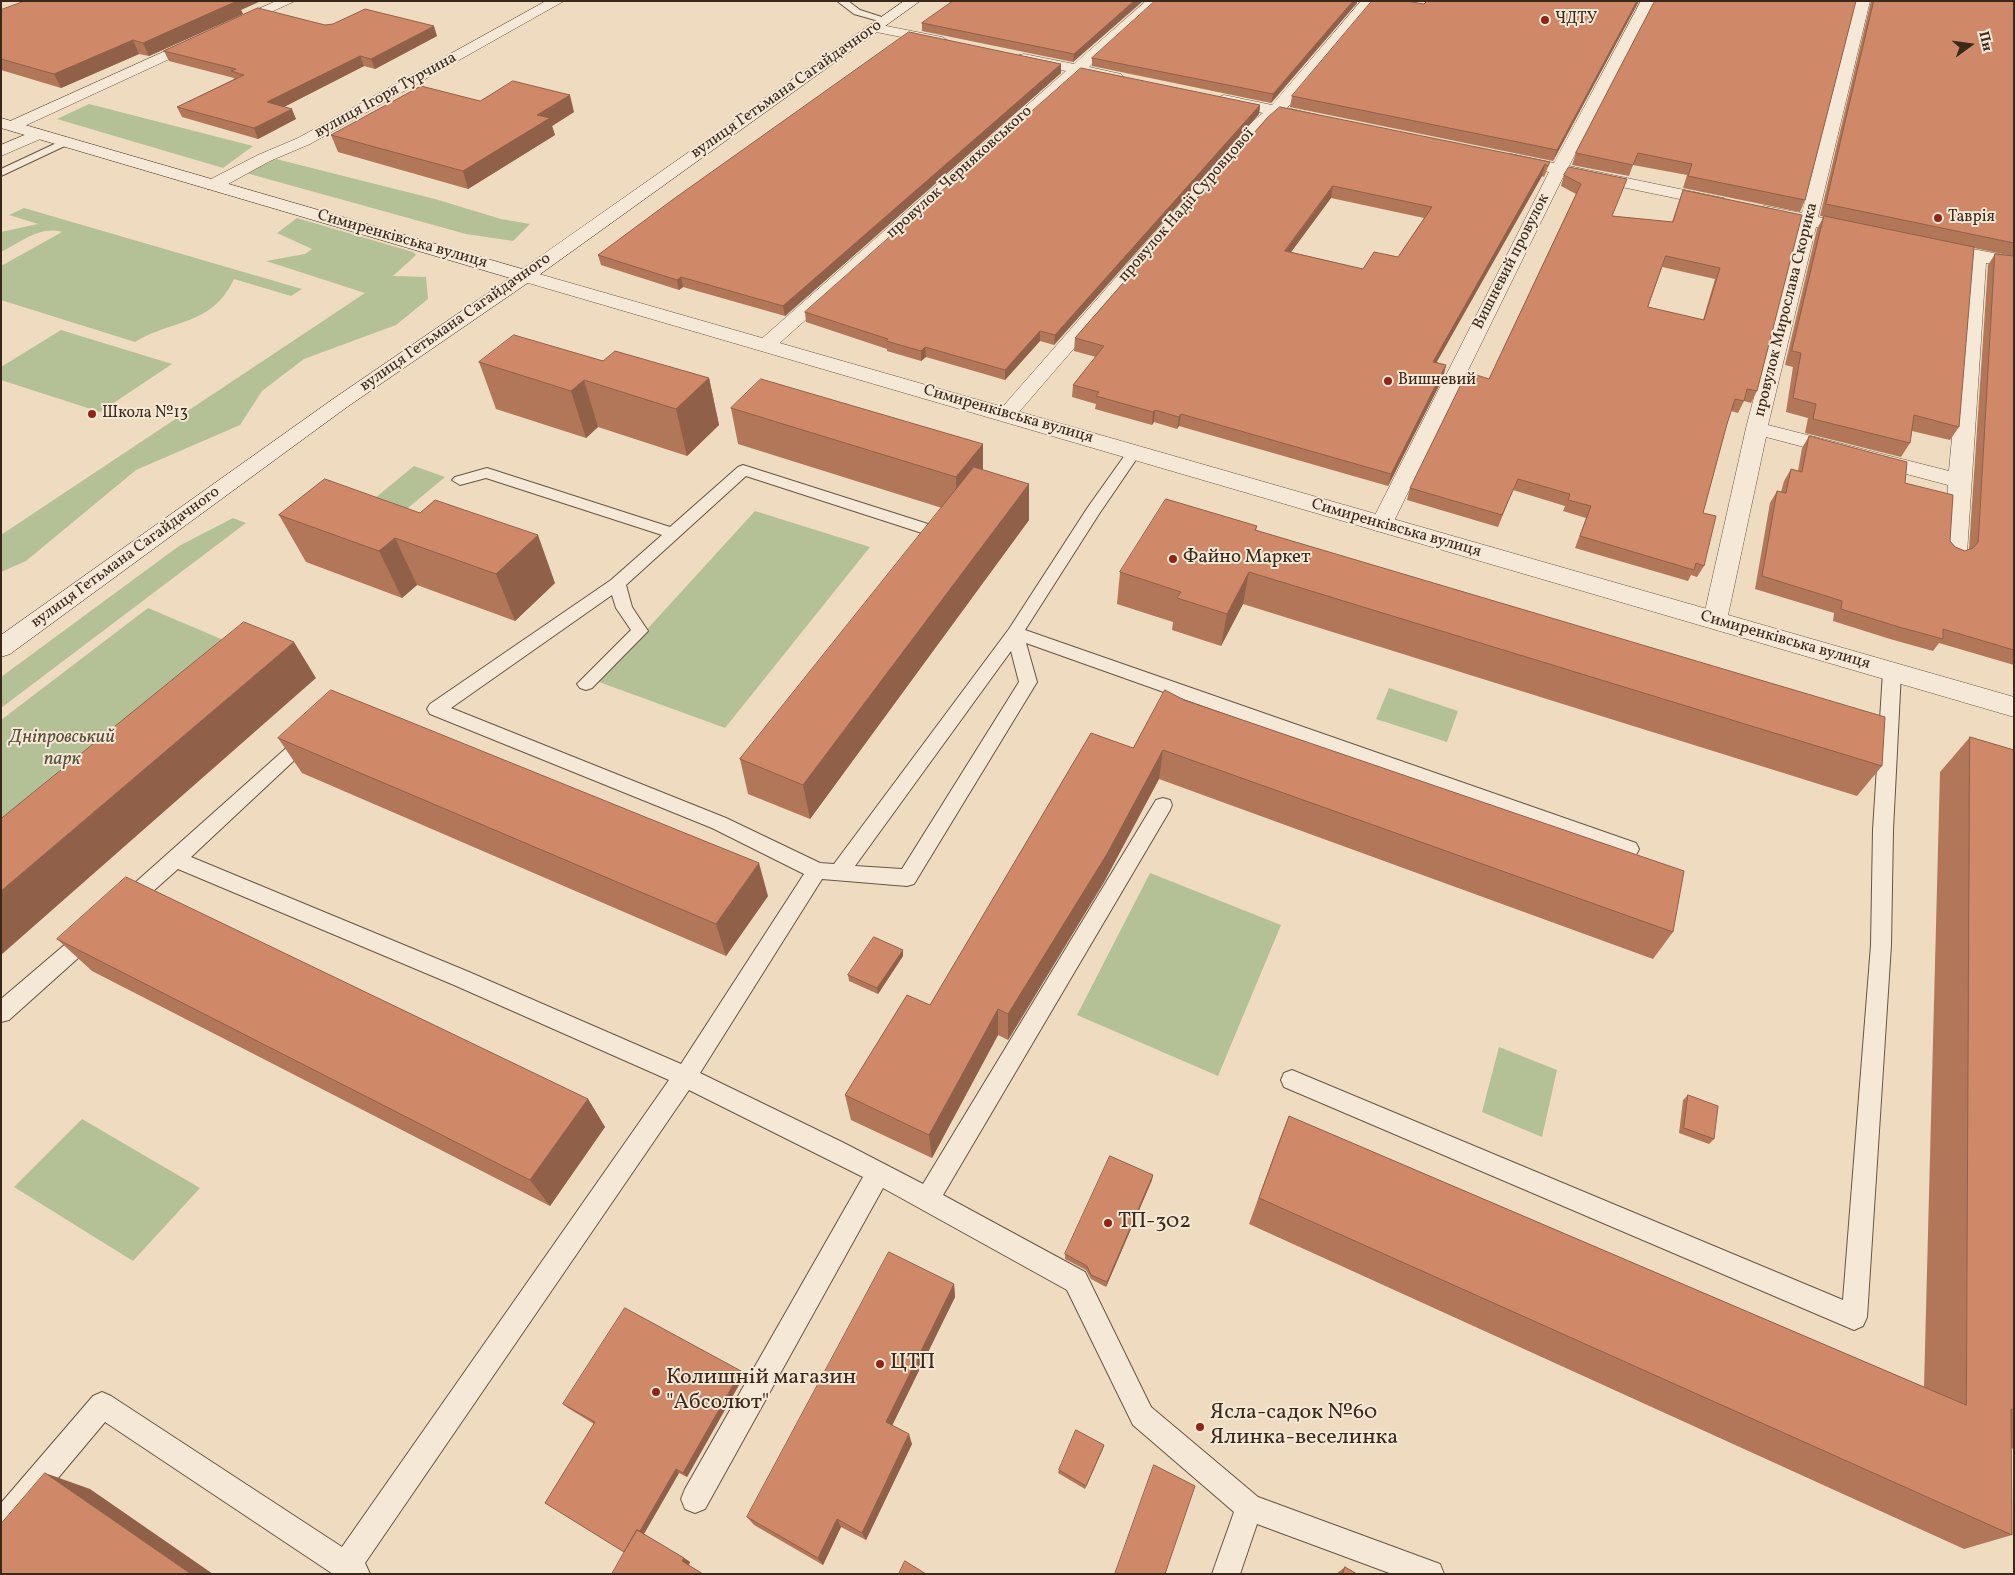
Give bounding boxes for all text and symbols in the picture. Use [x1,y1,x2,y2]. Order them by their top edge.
place label: ЧДТУ [1555,10,1597,30]
marker: ЧДТУ [1539,14,1551,26]
street label: вулиця Гетьмана Сагайдачного [688,17,886,163]
north arrow [1945,20,1995,70]
text: Пн [1973,29,1997,53]
street label: вулиця Ігоря Турчина [312,49,460,143]
street label: провулок Черняховського [883,103,1037,243]
street label: провулок Надії Суровцової [1115,125,1259,287]
street label: Вишневий провулок [1469,191,1555,333]
street label: провулок Мирослава Скорика [1751,201,1823,419]
street label: Симиренківська вулиця [315,207,489,273]
place label: Таврія [1948,208,1995,228]
marker: Таврія [1932,212,1944,224]
street label: вулиця Гетьмана Сагайдачного [357,250,555,396]
place label: Вишневий [1398,371,1476,391]
marker: Вишневий [1382,375,1394,387]
street label: Симиренківська вулиця [921,382,1095,448]
place label: Школа №13 [102,404,188,424]
marker: Школа №13 [86,408,98,420]
street label: вулиця Гетьмана Сагайдачного [28,483,224,633]
street label: Симиренківська вулиця [1309,496,1483,562]
place label: Файно Маркет [1183,548,1311,570]
marker: Файно Маркет [1167,553,1179,565]
street label: Симиренківська вулиця [1698,608,1872,674]
park label: Дніпровський парк [9,728,115,772]
place label: ТП-302 [1118,1210,1191,1236]
marker: ТП-302 [1102,1217,1114,1229]
place label: ЦТП [890,1351,935,1377]
marker: ЦТП [874,1358,886,1370]
place label: Колишній магазин "Абсолют" [666,1366,856,1418]
marker: Колишній магазин "Абсолют" [650,1386,662,1398]
place label: Ясла-садок №60 Ялинка-веселинка [1210,1401,1398,1452]
marker: Ясла-садок №60 Ялинка-веселинка [1194,1421,1206,1433]

